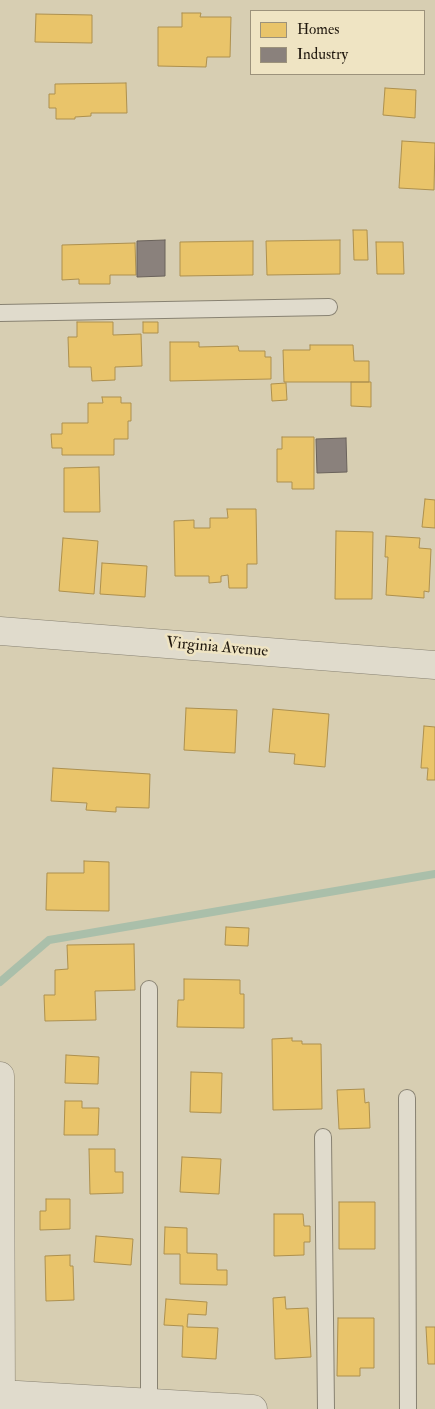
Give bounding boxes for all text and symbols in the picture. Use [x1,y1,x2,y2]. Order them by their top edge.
legend [250,10,425,75]
text: Homes [297,20,339,39]
text: Industry [297,45,348,64]
street label: Virginia Avenue [165,634,269,662]

